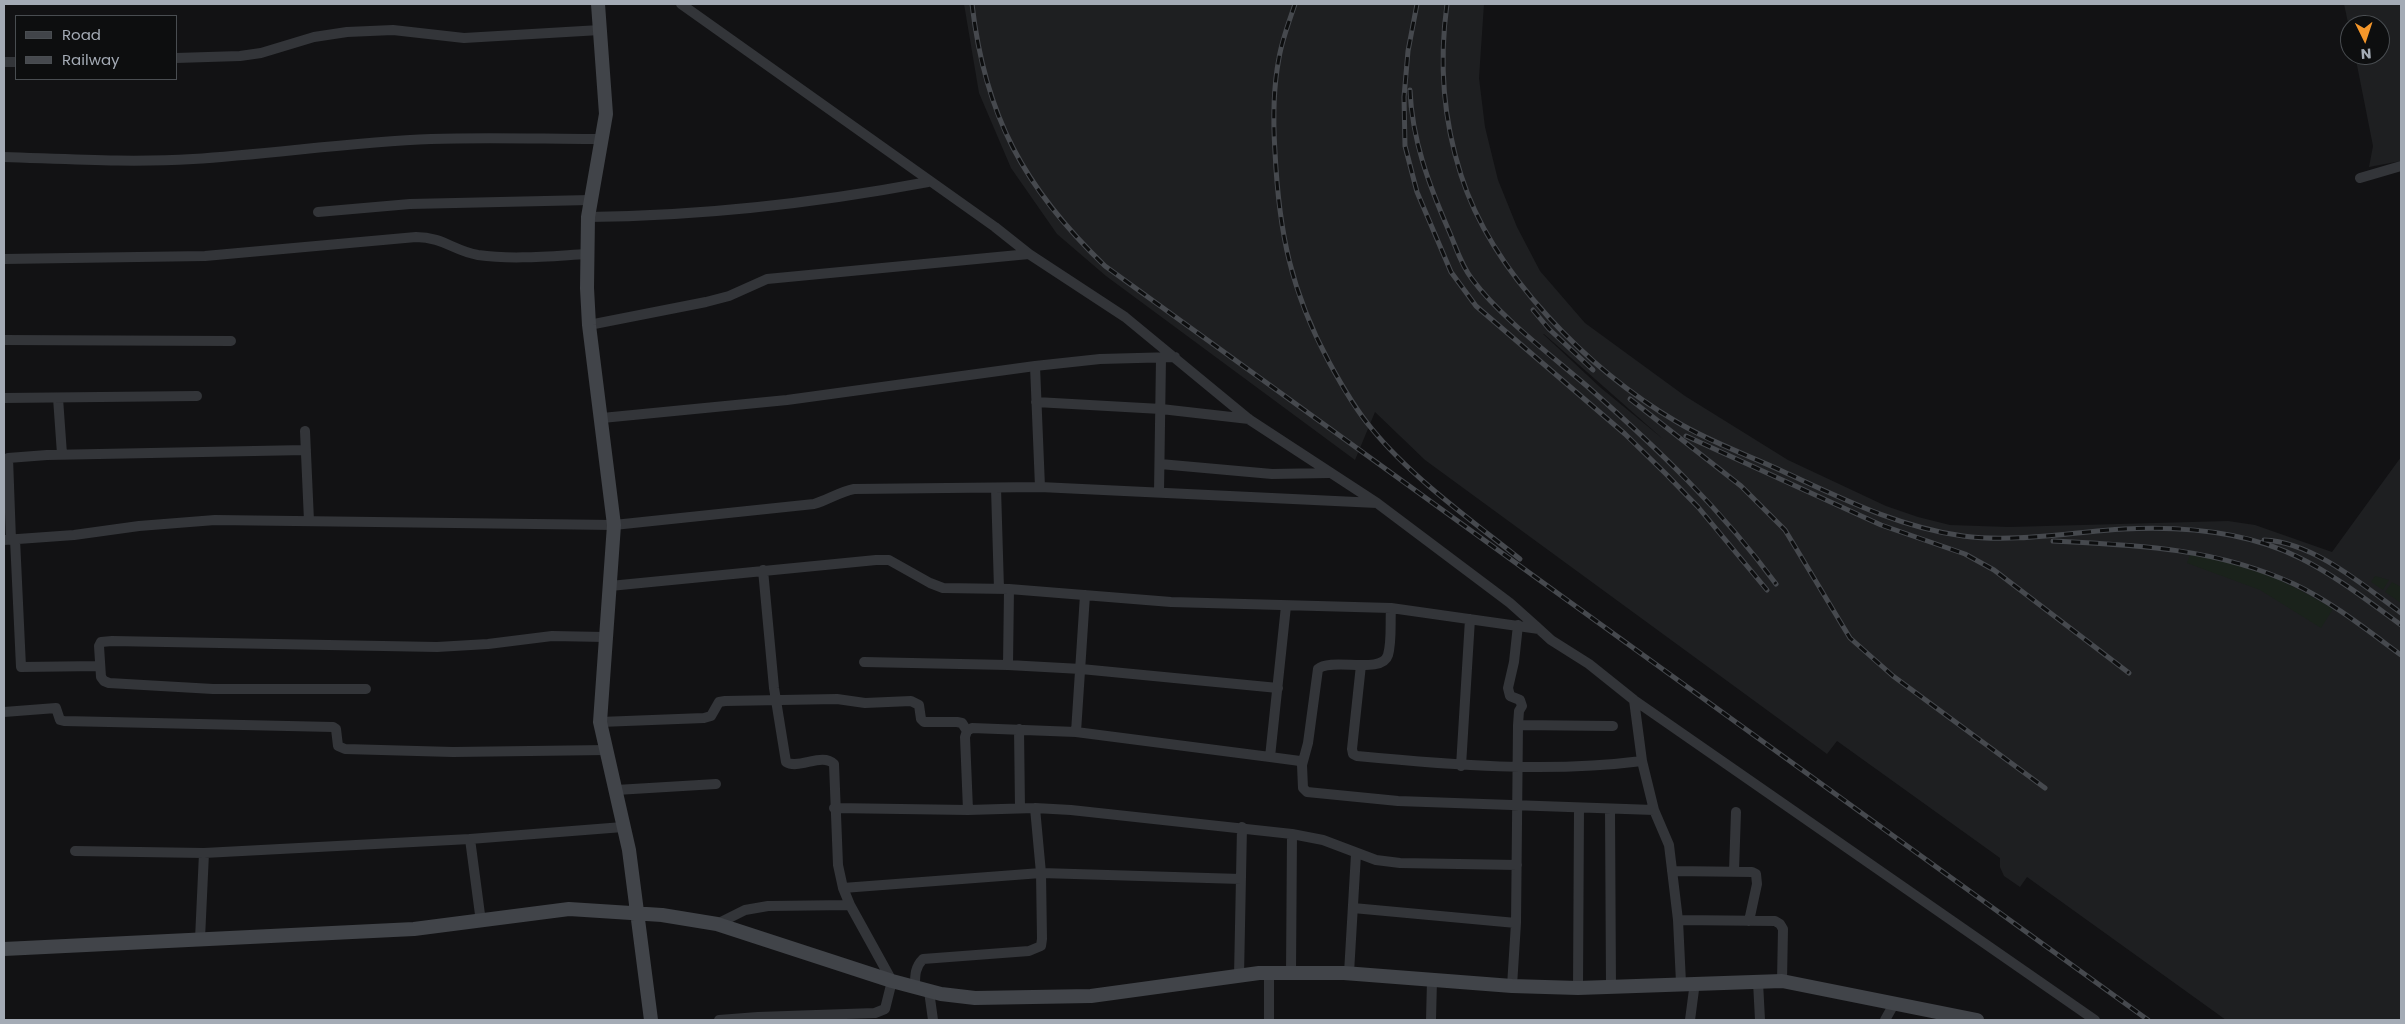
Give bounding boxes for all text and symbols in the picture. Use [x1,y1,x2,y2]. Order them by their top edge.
legend [15,15,178,80]
north arrow [2340,15,2390,65]
text: Road [62,24,101,45]
text: N [2360,44,2372,64]
text: Railway [62,49,120,70]

